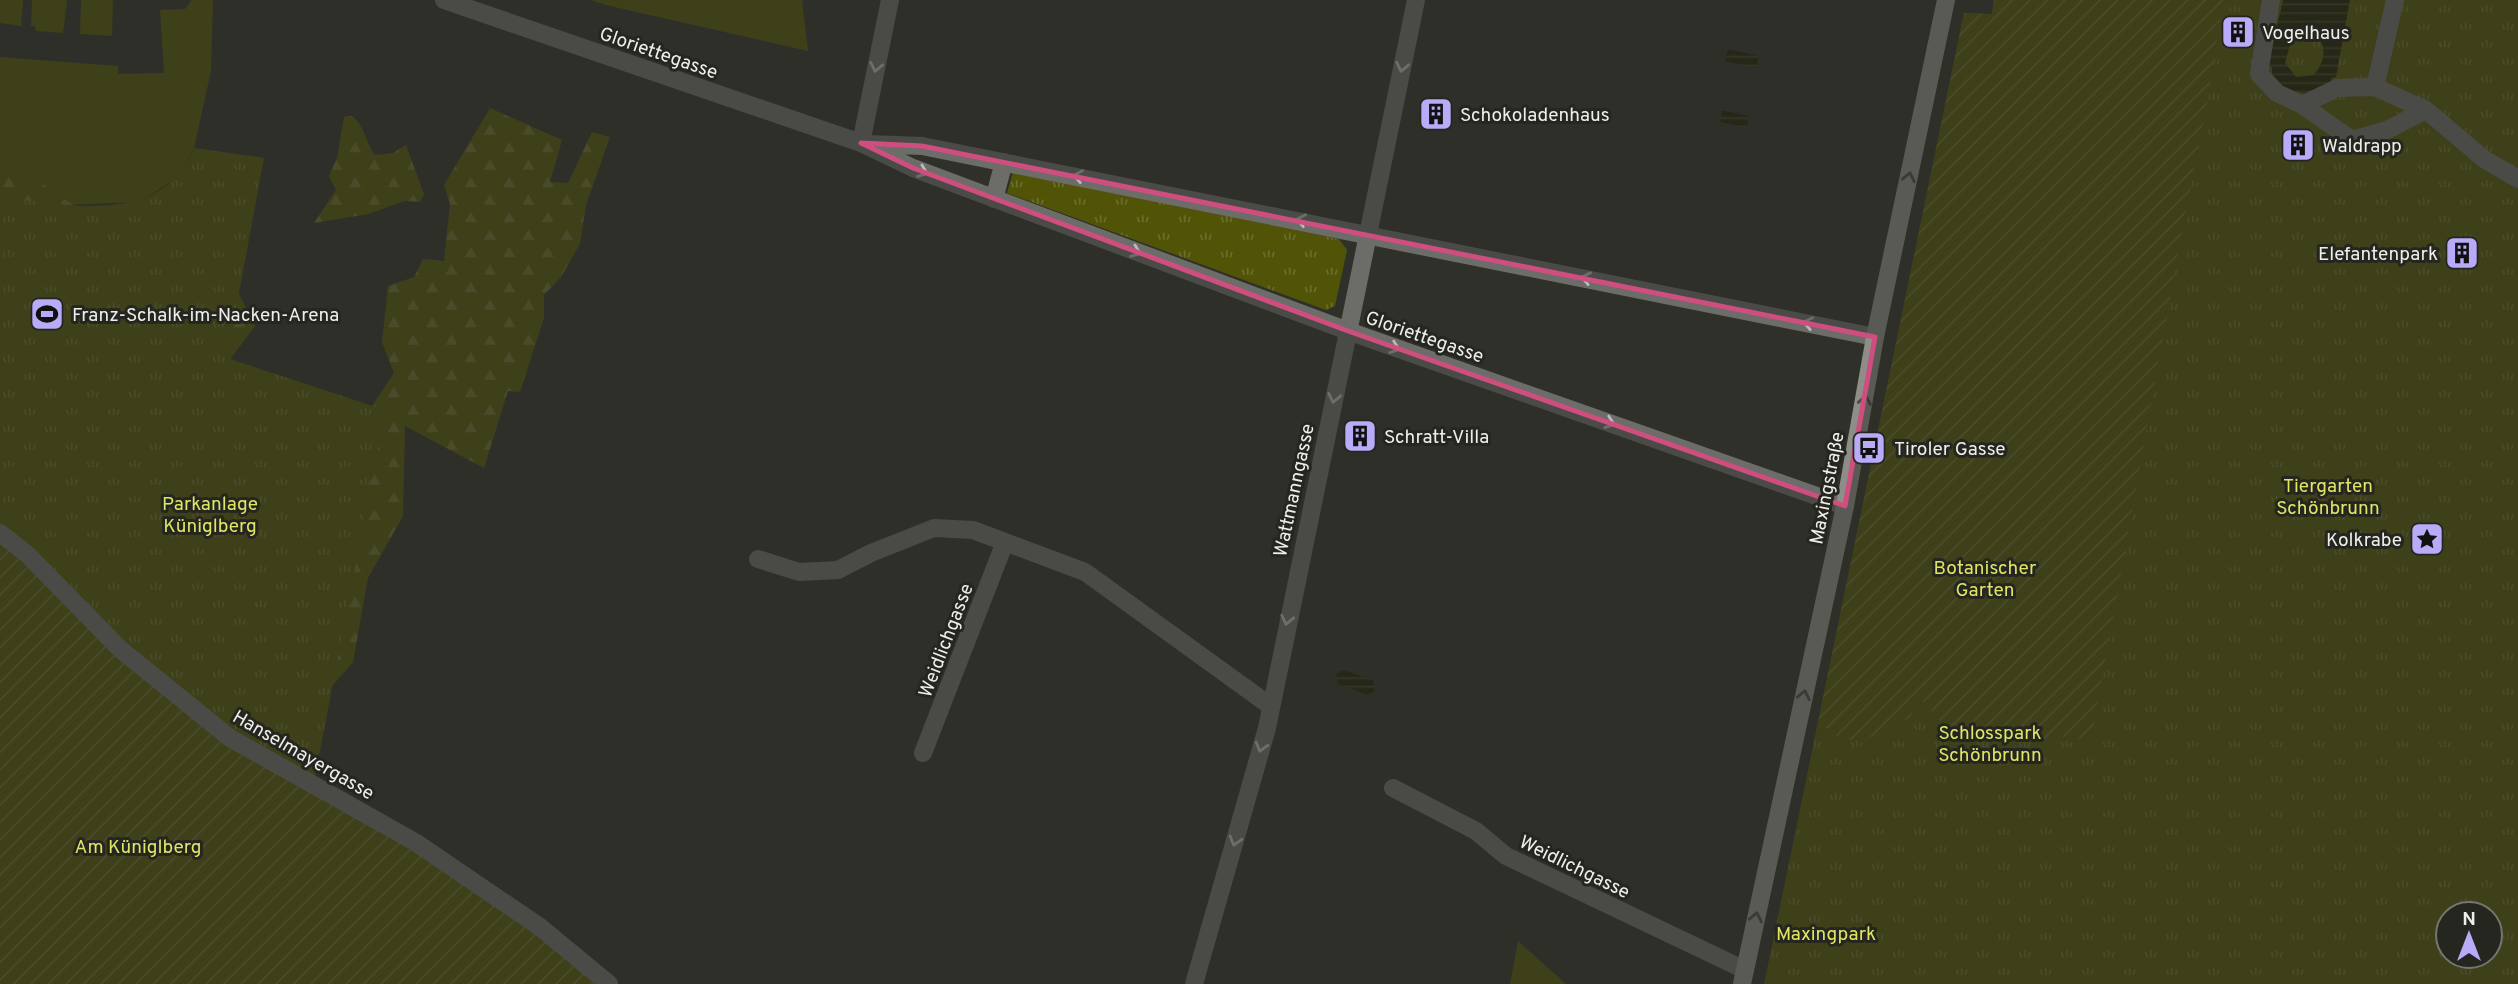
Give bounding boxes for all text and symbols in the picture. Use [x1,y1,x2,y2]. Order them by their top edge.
building icon: Vogelhaus [2219,13,2257,51]
street label: Gloriettegasse [596,22,721,85]
place label: Vogelhaus [2262,22,2350,46]
one-way arrow [870,61,885,73]
one-way arrow [1396,61,1411,73]
building icon: Schokoladenhaus [1417,95,1455,133]
place label: Schokoladenhaus [1460,104,1610,128]
building icon: Waldrapp [2279,126,2317,164]
place label: Waldrapp [2322,135,2402,159]
one-way arrow [916,164,928,178]
one-way arrow [1072,170,1084,185]
one-way arrow [1900,171,1915,183]
one-way arrow [1295,213,1307,228]
building icon: Elefantenpark [2443,234,2481,272]
one-way arrow [1129,243,1141,257]
place label: Elefantenpark [2318,243,2438,267]
one-way arrow [1580,271,1592,286]
sports icon: Franz-Schalk-im-Nacken-Arena [28,295,66,333]
place label: Franz-Schalk-im-Nacken-Arena [72,304,339,328]
street label: Gloriettegasse [1362,306,1487,369]
one-way arrow [1802,317,1814,332]
one-way arrow [1388,339,1400,353]
one-way arrow [1327,392,1342,404]
one-way arrow [1857,394,1872,406]
one-way arrow [1603,415,1615,429]
building icon: Schratt-Villa [1341,417,1379,455]
street label: Wattmanngasse [1269,422,1321,559]
place label: Schratt-Villa [1384,426,1489,450]
bus stop icon: Tiroler Gasse [1850,429,1888,467]
street label: Maxingstraße [1805,430,1851,547]
place label: Tiroler Gasse [1894,438,2006,462]
park label: Tiergarten Schönbrunn [2276,475,2380,521]
park label: Parkanlage Küniglberg [162,493,258,539]
place icon: Kolkrabe [2408,520,2446,558]
place label: Kolkrabe [2326,529,2402,553]
park label: Botanischer Garten [1934,557,2037,603]
street label: Weidlichgasse [914,580,980,701]
one-way arrow [1281,614,1296,626]
one-way arrow [1795,689,1810,701]
street label: Hanselmayergasse [228,705,378,806]
park label: Schlosspark Schönbrunn [1938,722,2042,768]
one-way arrow [1255,741,1270,753]
street label: Weidlichgasse [1515,831,1633,905]
one-way arrow [1228,835,1243,847]
park label: Am Küniglberg [75,836,201,860]
north arrow [2434,900,2504,970]
text: N [2462,908,2476,932]
one-way arrow [1747,911,1762,923]
park label: Maxingpark [1776,923,1876,947]

